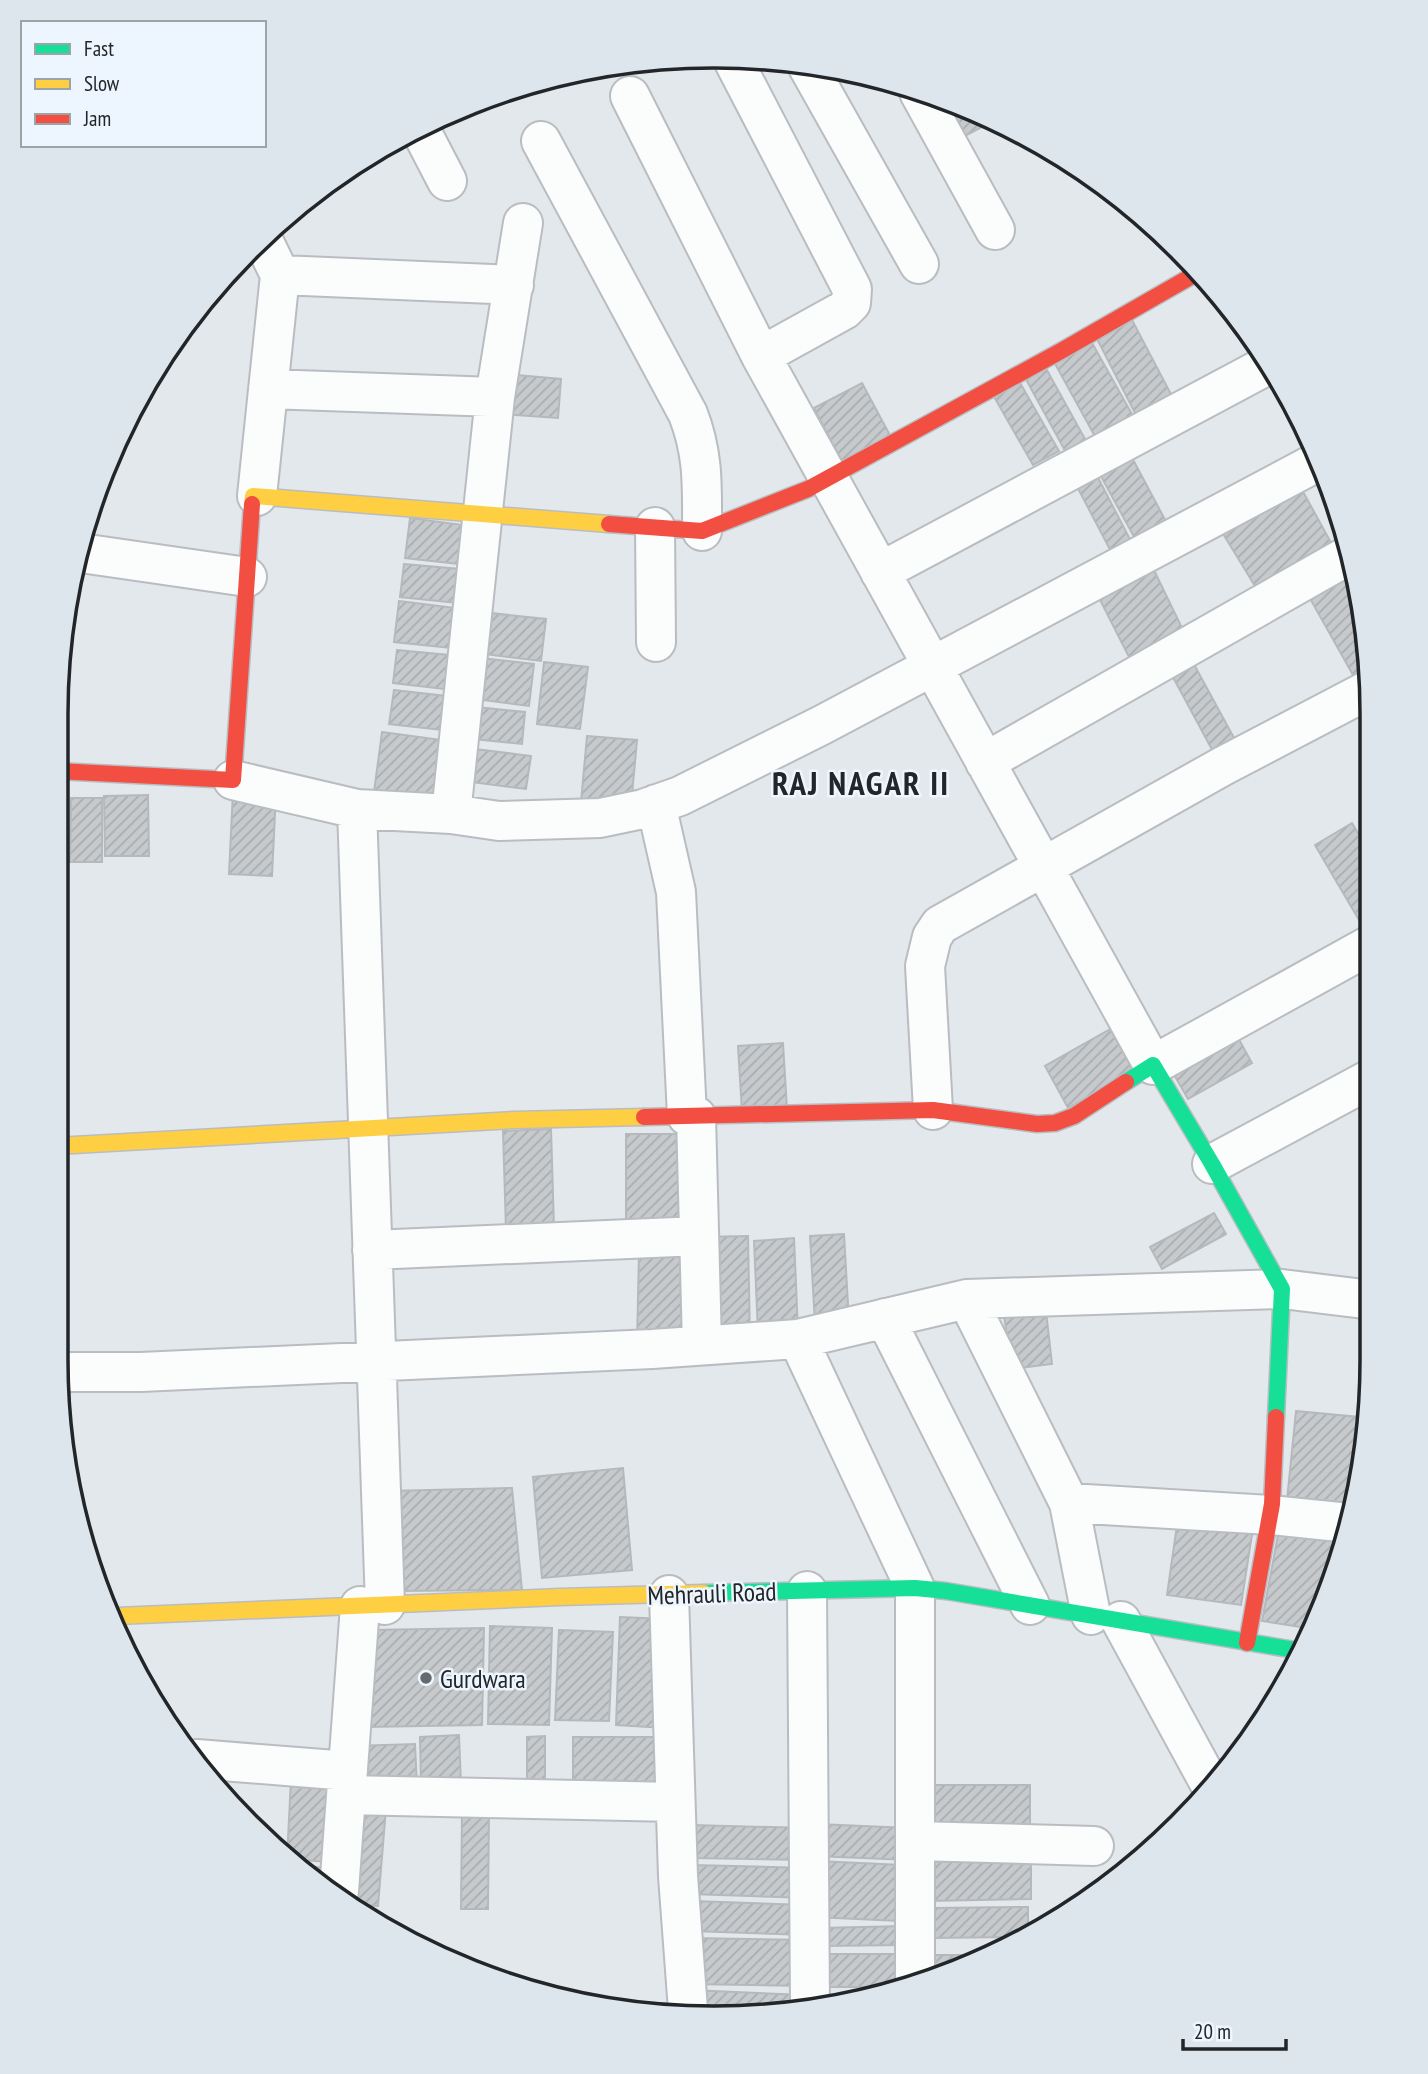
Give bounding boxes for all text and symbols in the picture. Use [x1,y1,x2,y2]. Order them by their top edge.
legend [21,21,266,147]
text: Fast [84,35,114,62]
text: Slow [84,70,120,97]
text: Jam [83,105,111,132]
district label: RAJ NAGAR II [772,761,950,804]
street label: Mehrauli Road [647,1574,777,1612]
place label: Gurdwara [440,1662,526,1695]
marker: Gurdwara [418,1670,434,1686]
scale bar [1183,2008,1286,2052]
text: 20 m [1194,2018,1231,2045]

